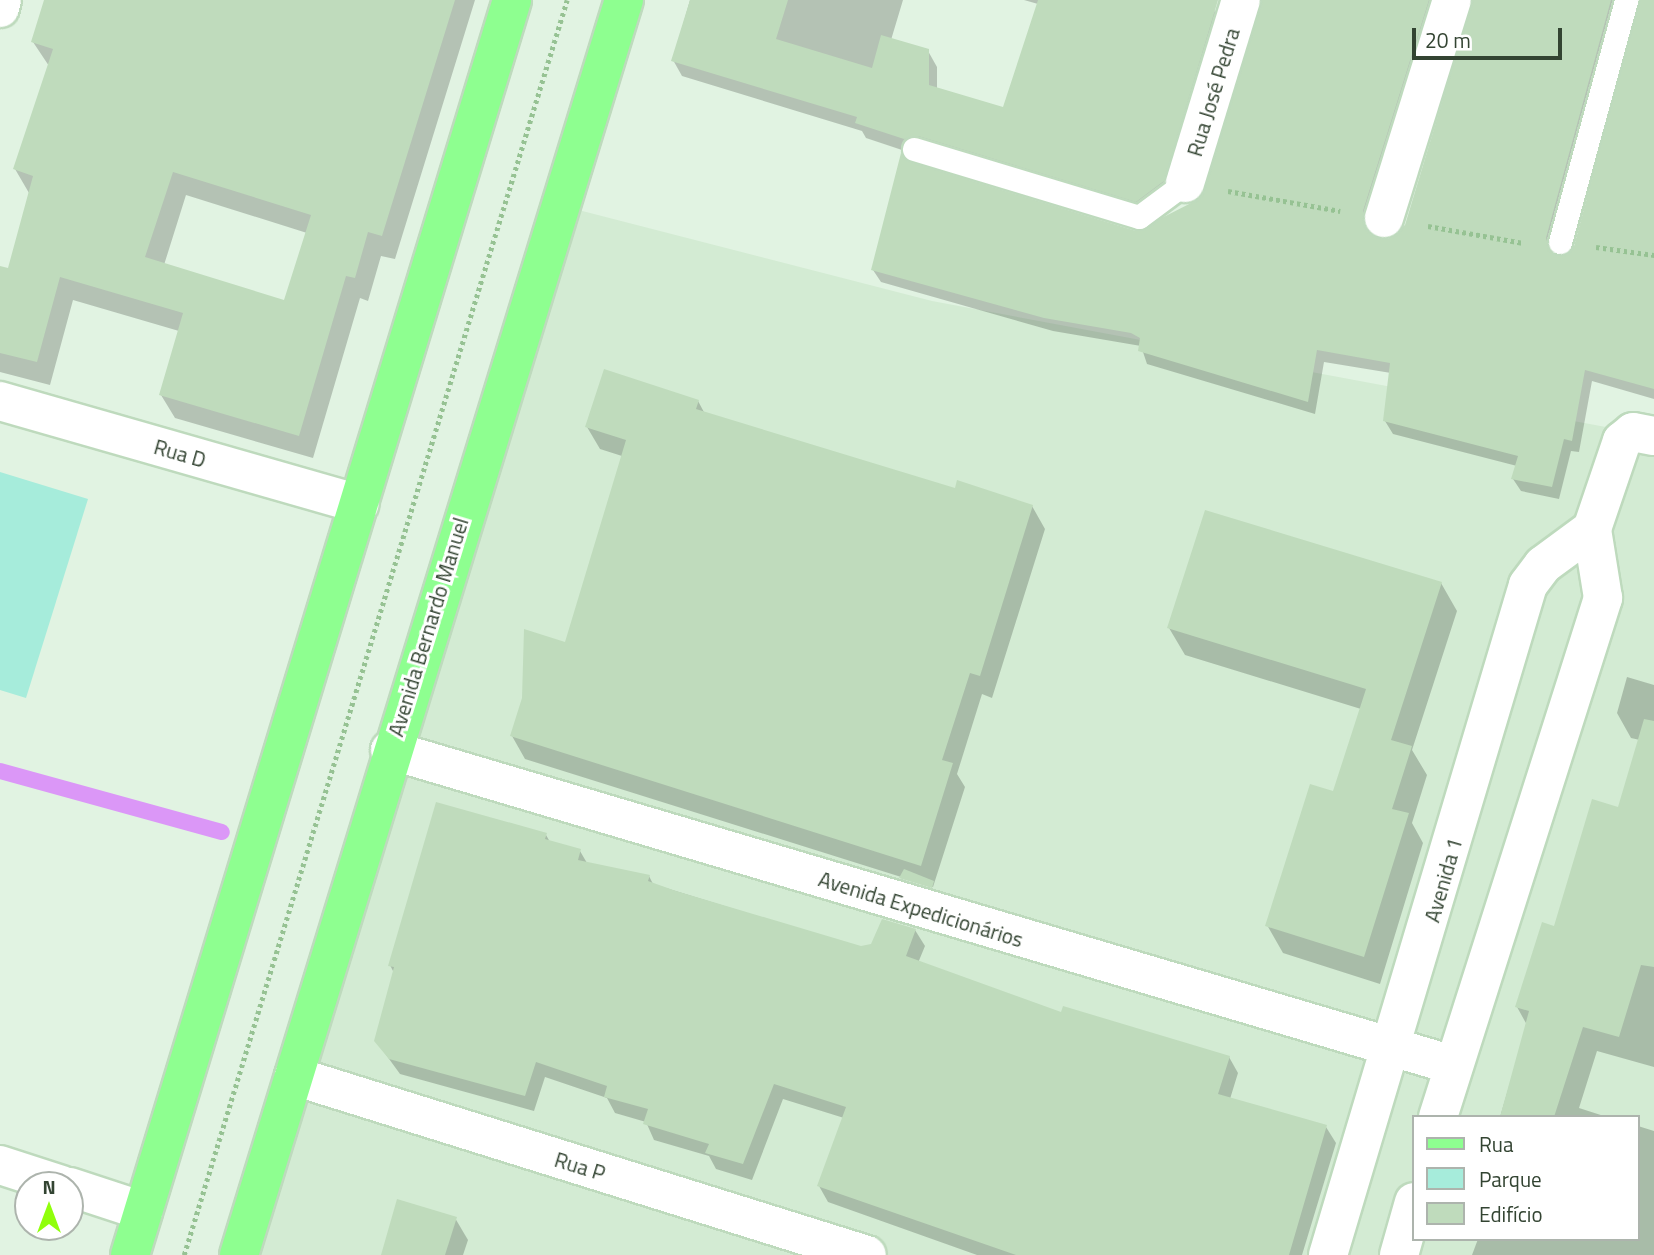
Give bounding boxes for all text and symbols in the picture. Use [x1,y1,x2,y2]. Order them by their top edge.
scale bar [1416,14,1566,58]
text: 20 m [1425,24,1471,56]
street label: Rua José Pedra [1181,25,1245,159]
street label: Rua D [151,434,209,472]
street label: Avenida Bernardo Manuel [383,515,473,739]
street label: Avenida 1 [1419,835,1467,925]
street label: Avenida Expedicionários [816,866,1026,952]
legend [1412,1115,1640,1241]
text: Rua [1479,1128,1514,1160]
street label: Rua P [552,1146,608,1186]
text: Parque [1479,1163,1542,1195]
north arrow [14,1171,84,1241]
text: N [42,1172,56,1201]
text: Edifício [1479,1198,1543,1230]

